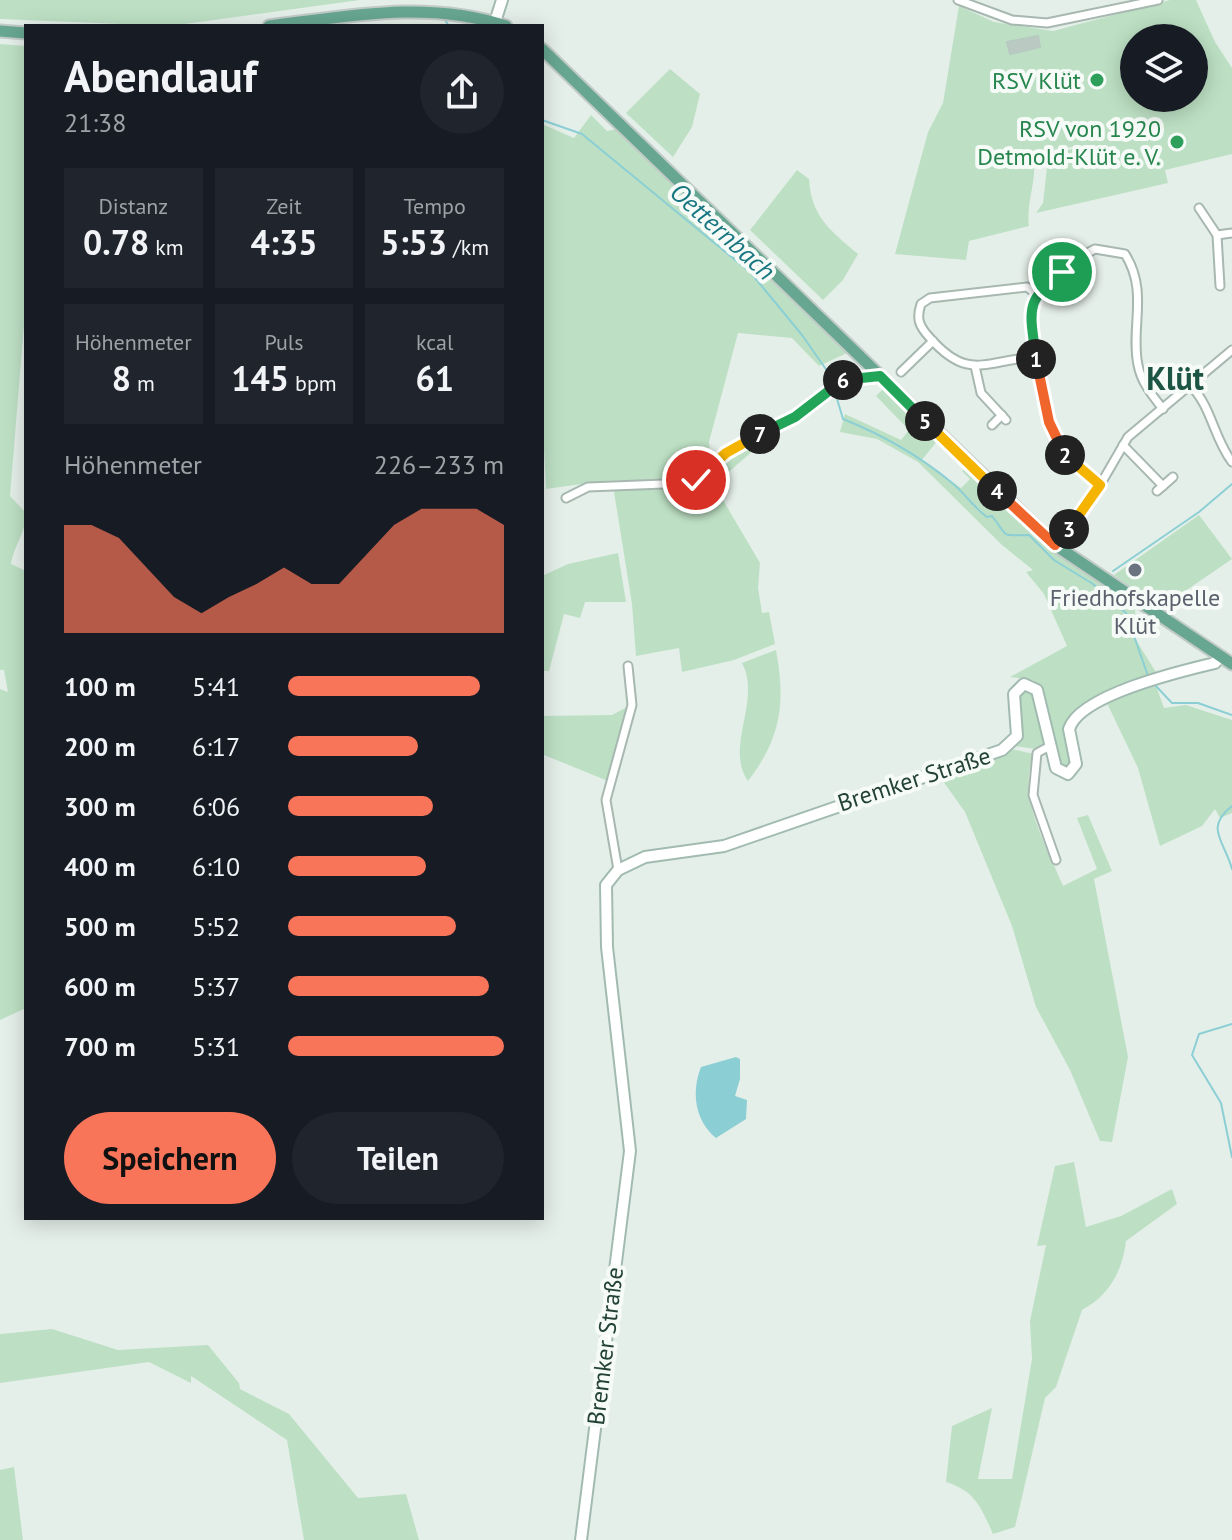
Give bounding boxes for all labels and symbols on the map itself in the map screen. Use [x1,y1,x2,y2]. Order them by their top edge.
place label: RSV Klüt [992,65,1081,96]
marker: RSV Klüt [1088,71,1106,89]
place label: RSV von 1920 Detmold-Klüt e. V. [977,113,1161,172]
marker: RSV von 1920 Detmold-Klüt e. V. [1168,133,1186,151]
water label: Oetternbach [664,175,782,287]
pin [1028,238,1096,306]
pin: 1 [1016,339,1056,379]
district label: Klüt [1146,357,1205,399]
pin: 6 [823,360,863,400]
pin: 5 [905,401,945,441]
pin: 7 [740,414,780,454]
pin: 2 [1045,435,1085,475]
pin [662,446,730,514]
pin: 4 [977,471,1017,511]
pin: 3 [1049,509,1089,549]
marker: Friedhofskapelle Klüt [1126,561,1144,579]
place label: Friedhofskapelle Klüt [1050,582,1220,641]
street label: Bremker Straße [834,740,994,818]
street label: Bremker Straße [580,1265,630,1427]

